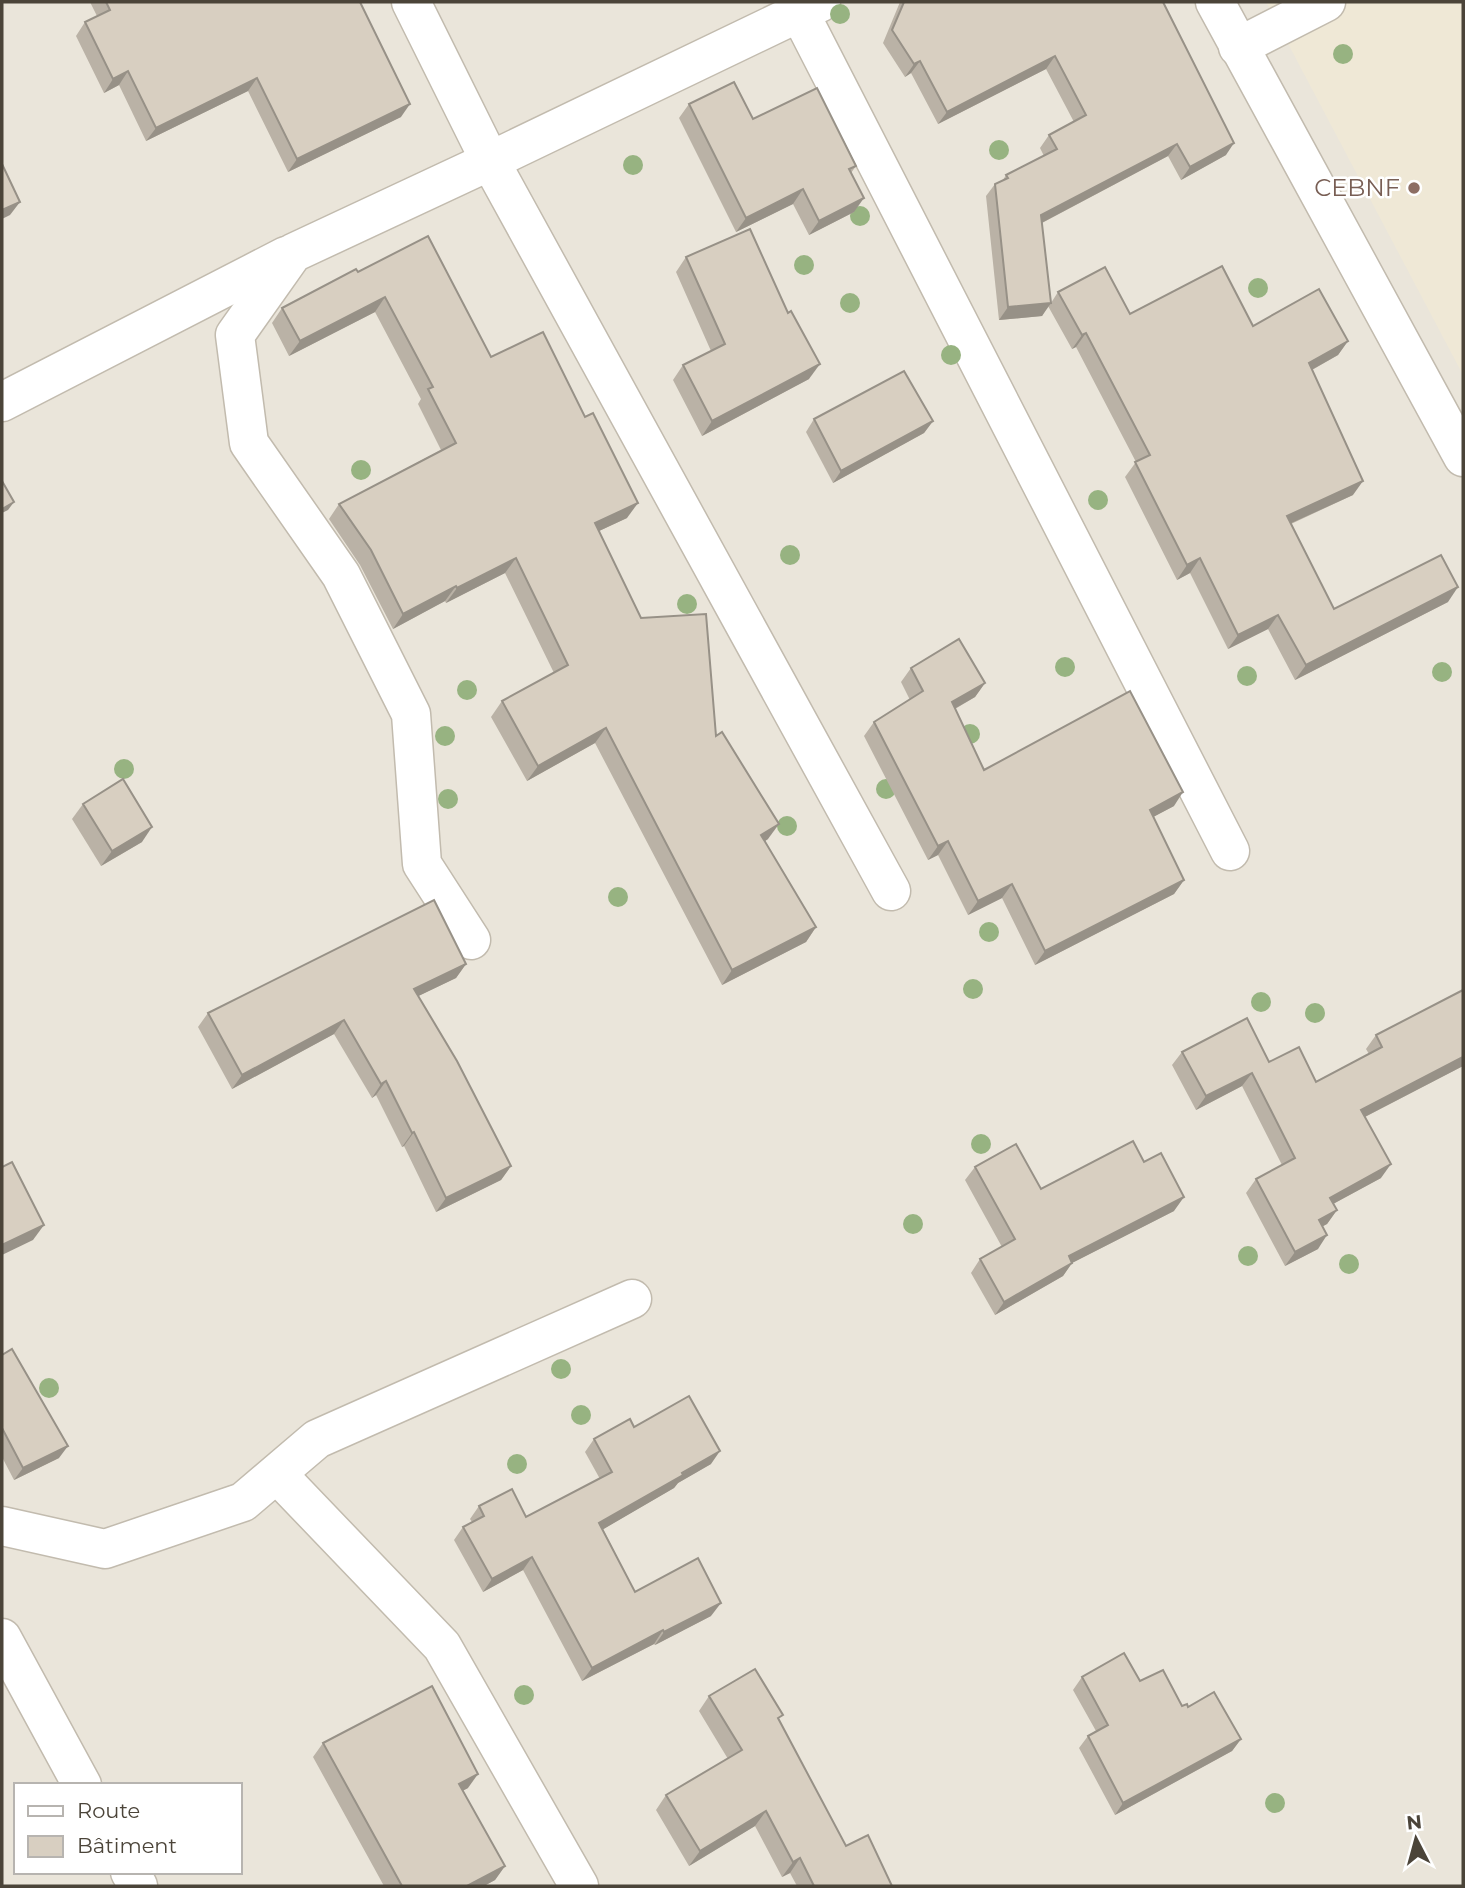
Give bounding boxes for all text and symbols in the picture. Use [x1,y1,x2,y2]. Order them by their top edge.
place label: CEBNF [1314,173,1400,202]
marker: CEBNF [1406,180,1422,196]
legend [14,1783,242,1874]
text: Route [77,1798,140,1823]
north arrow [1381,1804,1451,1874]
text: N [1405,1810,1423,1835]
text: Bâtiment [77,1833,177,1858]

